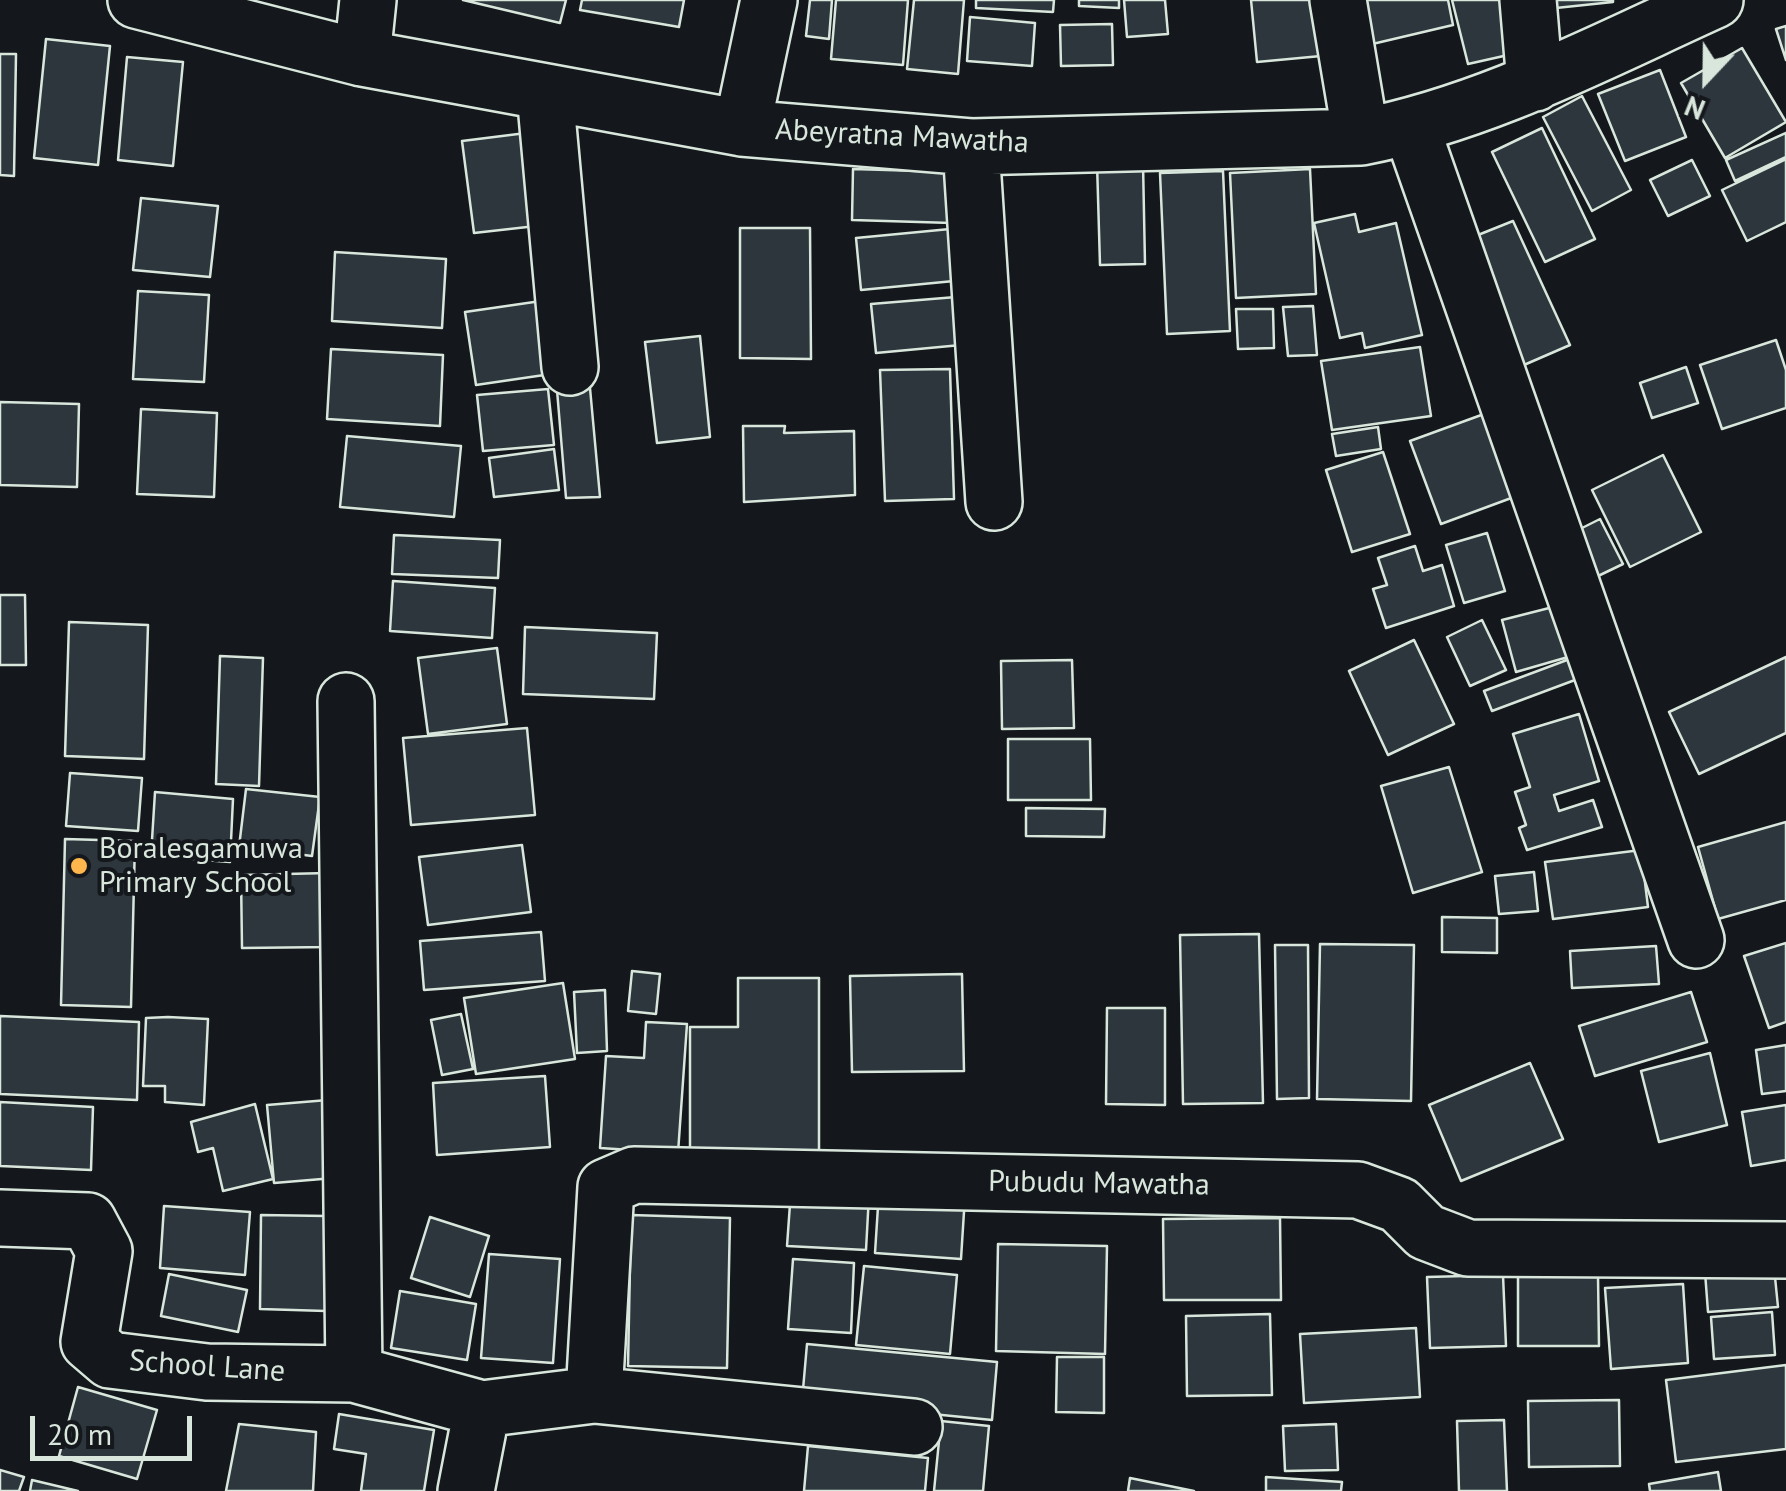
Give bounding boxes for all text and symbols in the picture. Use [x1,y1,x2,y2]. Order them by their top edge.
north arrow [1656,30,1756,130]
text: N [1679,88,1710,129]
street label: Abeyratna Mawatha [774,112,1030,162]
place label: Boralesgamuwa Primary School [99,831,303,902]
marker: Boralesgamuwa Primary School [68,855,90,877]
street label: Pubudu Mawatha [988,1164,1210,1204]
street label: School Lane [128,1344,286,1390]
scale bar [35,1396,198,1458]
text: 20 m [47,1414,112,1453]

